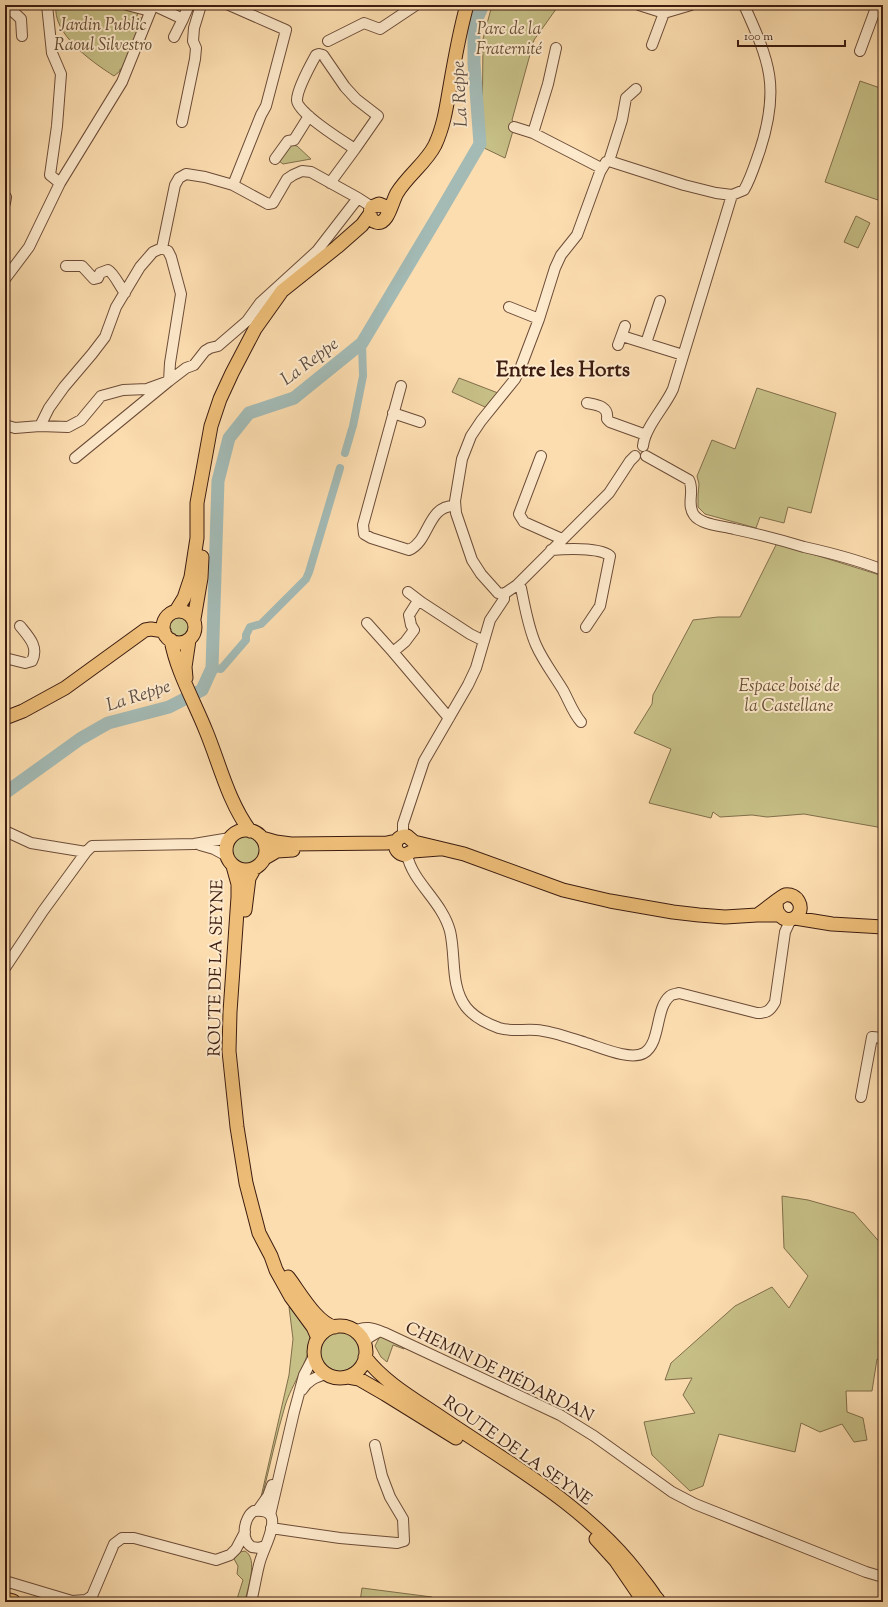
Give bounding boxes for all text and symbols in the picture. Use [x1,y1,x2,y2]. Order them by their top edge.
park label: Jardin Public Raoul Silvestro [54,14,152,58]
park label: Parc de la Fraternité [476,18,542,62]
scale bar [738,22,845,48]
text: 100 m [744,28,773,46]
water label: La Reppe [446,60,476,128]
water label: La Reppe [276,332,345,393]
district label: Entre les Horts [496,356,630,386]
water label: La Reppe [103,674,174,720]
park label: Espace boisé de la Castellane [739,675,840,719]
street label: ROUTE DE LA SEYNE [203,879,231,1057]
street label: CHEMIN DE PIÉDARDAN [401,1317,598,1429]
street label: ROUTE DE LA SEYNE [437,1391,596,1512]

